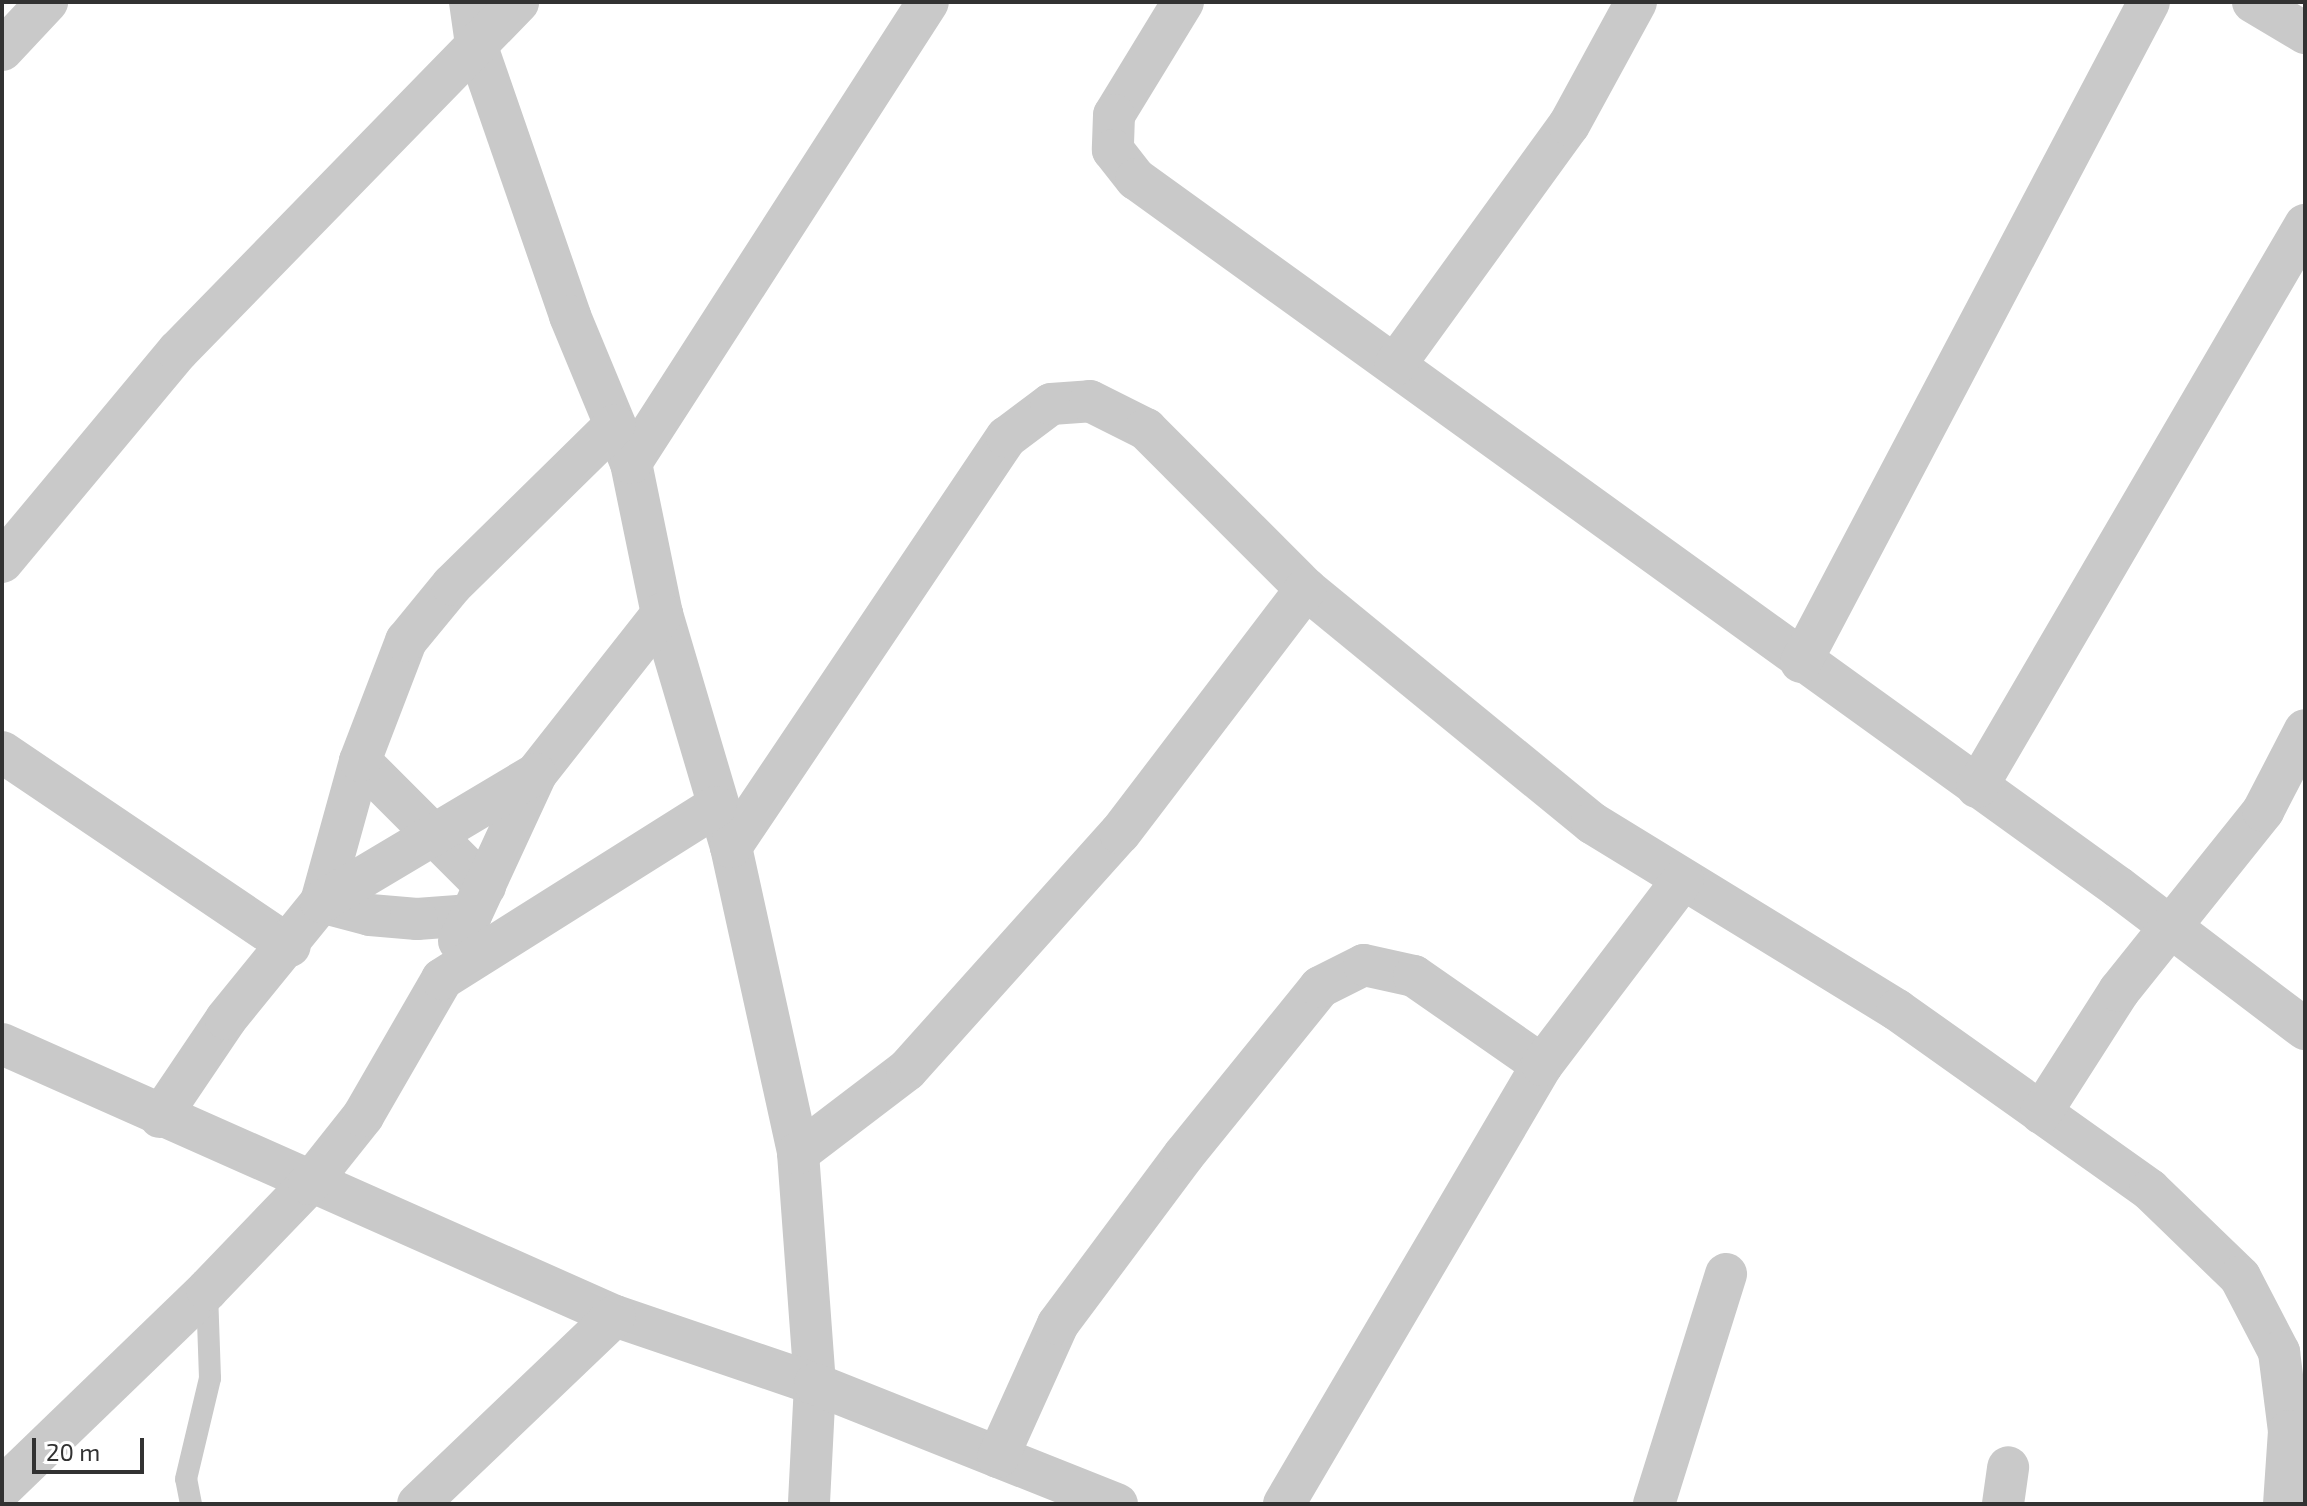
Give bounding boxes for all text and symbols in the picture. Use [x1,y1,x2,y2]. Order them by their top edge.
scale bar [36,1422,148,1472]
text: 20 m [46,1437,100,1466]

